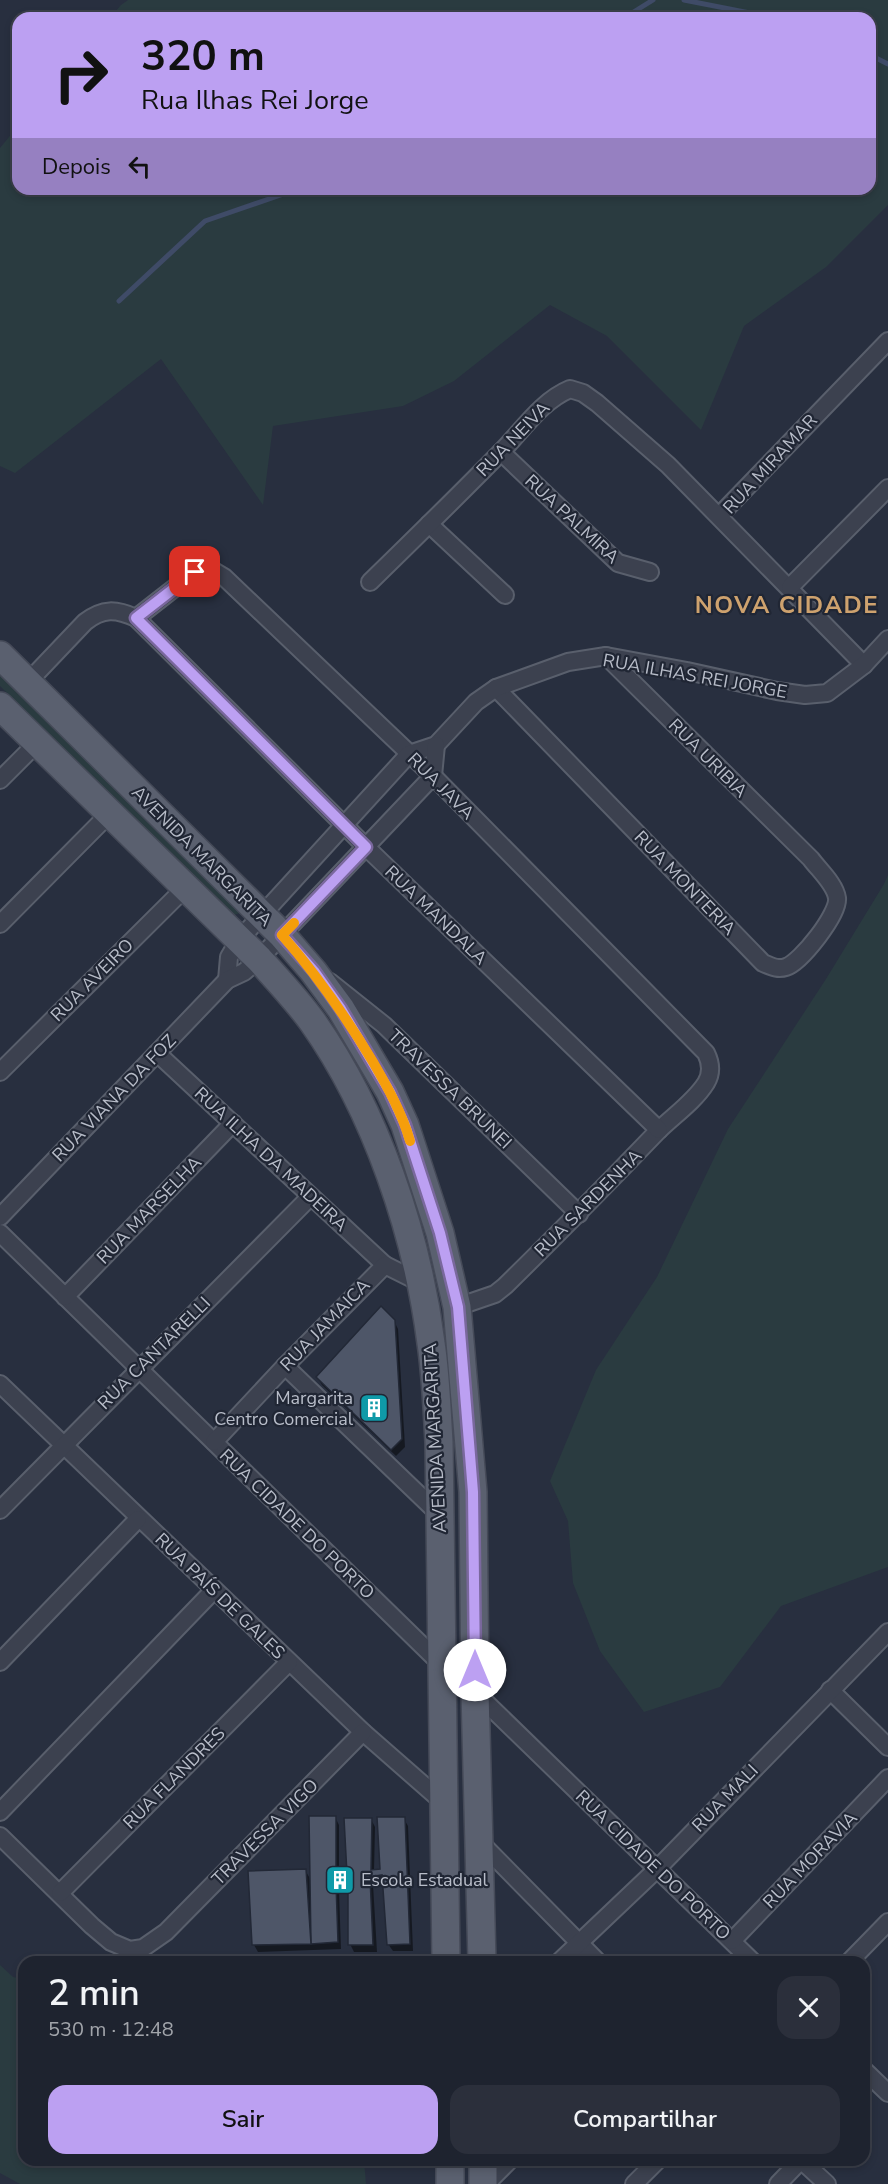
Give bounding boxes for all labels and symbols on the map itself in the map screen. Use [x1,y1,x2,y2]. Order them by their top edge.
street label: RUA NEIVA [471,396,555,482]
street label: RUA MIRAMAR [717,409,823,519]
street label: RUA PALMIRA [520,469,624,569]
pin [169,546,220,597]
district label: NOVA CIDADE [695,589,879,621]
street label: RUA ILHAS REI JORGE [601,648,789,704]
street label: RUA URIBIA [663,713,753,803]
street label: RUA JAVA [402,747,480,825]
street label: AVENIDA MARGARITA [126,780,278,932]
street label: RUA MONTERIA [629,826,741,940]
street label: RUA MANDALA [380,860,492,970]
street label: RUA AVEIRO [45,933,139,1027]
street label: TRAVESSA BRUNEI [383,1024,517,1154]
street label: RUA VIANA DA FOZ [47,1029,181,1167]
street label: RUA ILHA DA MADEIRA [189,1082,353,1236]
street label: RUA SARDENHA [529,1144,647,1262]
street label: RUA MARSELHA [91,1151,207,1269]
street label: RUA JAMAICA [275,1274,375,1376]
street label: RUA CANTARELLI [92,1291,216,1415]
street label: AVENIDA MARGARITA [418,1343,452,1533]
place label: Margarita Centro Comercial [214,1386,354,1431]
building icon: Margarita Centro Comercial [358,1392,390,1424]
street label: RUA CIDADE DO PORTO [214,1444,380,1604]
street label: RUA PAÍS DE GALES [150,1528,290,1664]
position arrow [443,1638,507,1702]
street label: RUA FLANDRES [118,1722,230,1834]
street label: RUA MALI [687,1759,763,1837]
street label: TRAVESSA VIGO [207,1774,323,1890]
street label: RUA CIDADE DO PORTO [570,1785,736,1945]
street label: RUA MORAVIA [758,1806,862,1914]
building icon: Escola Estadual [324,1864,356,1896]
place label: Escola Estadual [361,1868,489,1892]

